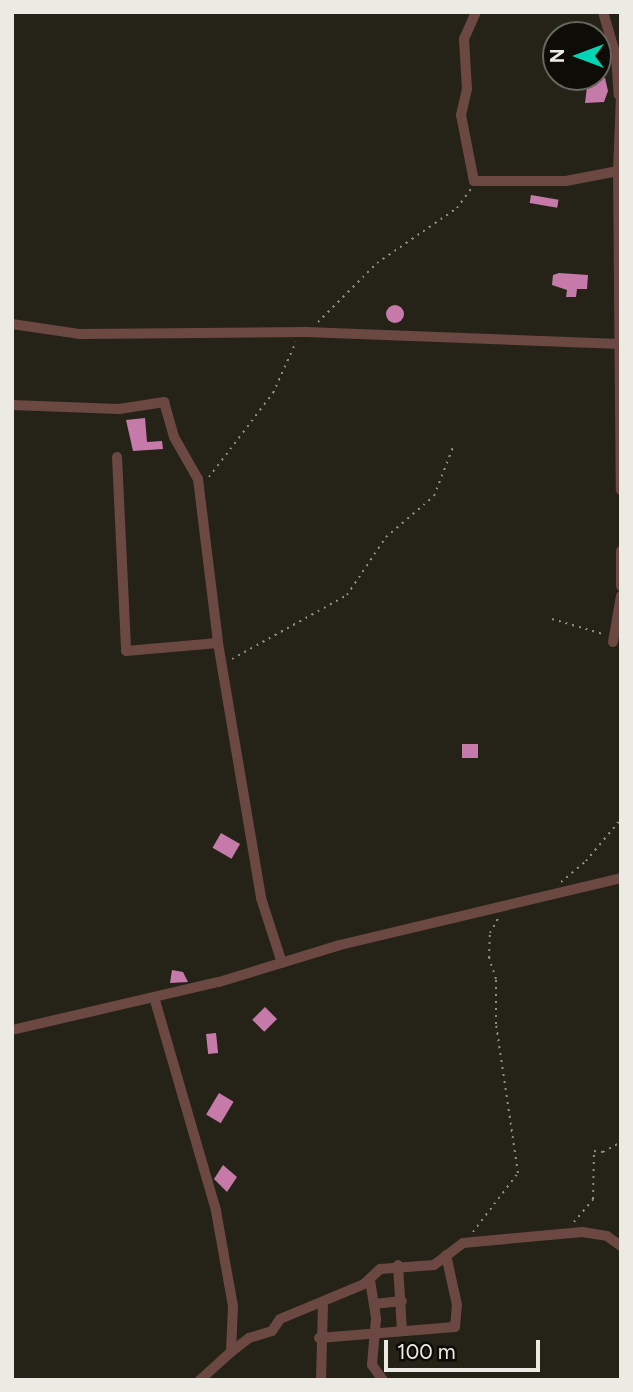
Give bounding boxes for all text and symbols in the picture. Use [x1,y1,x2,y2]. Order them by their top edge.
north arrow [542,21,612,91]
text: N [546,49,569,63]
scale bar [388,1326,544,1370]
text: 100 m [397,1339,456,1364]

